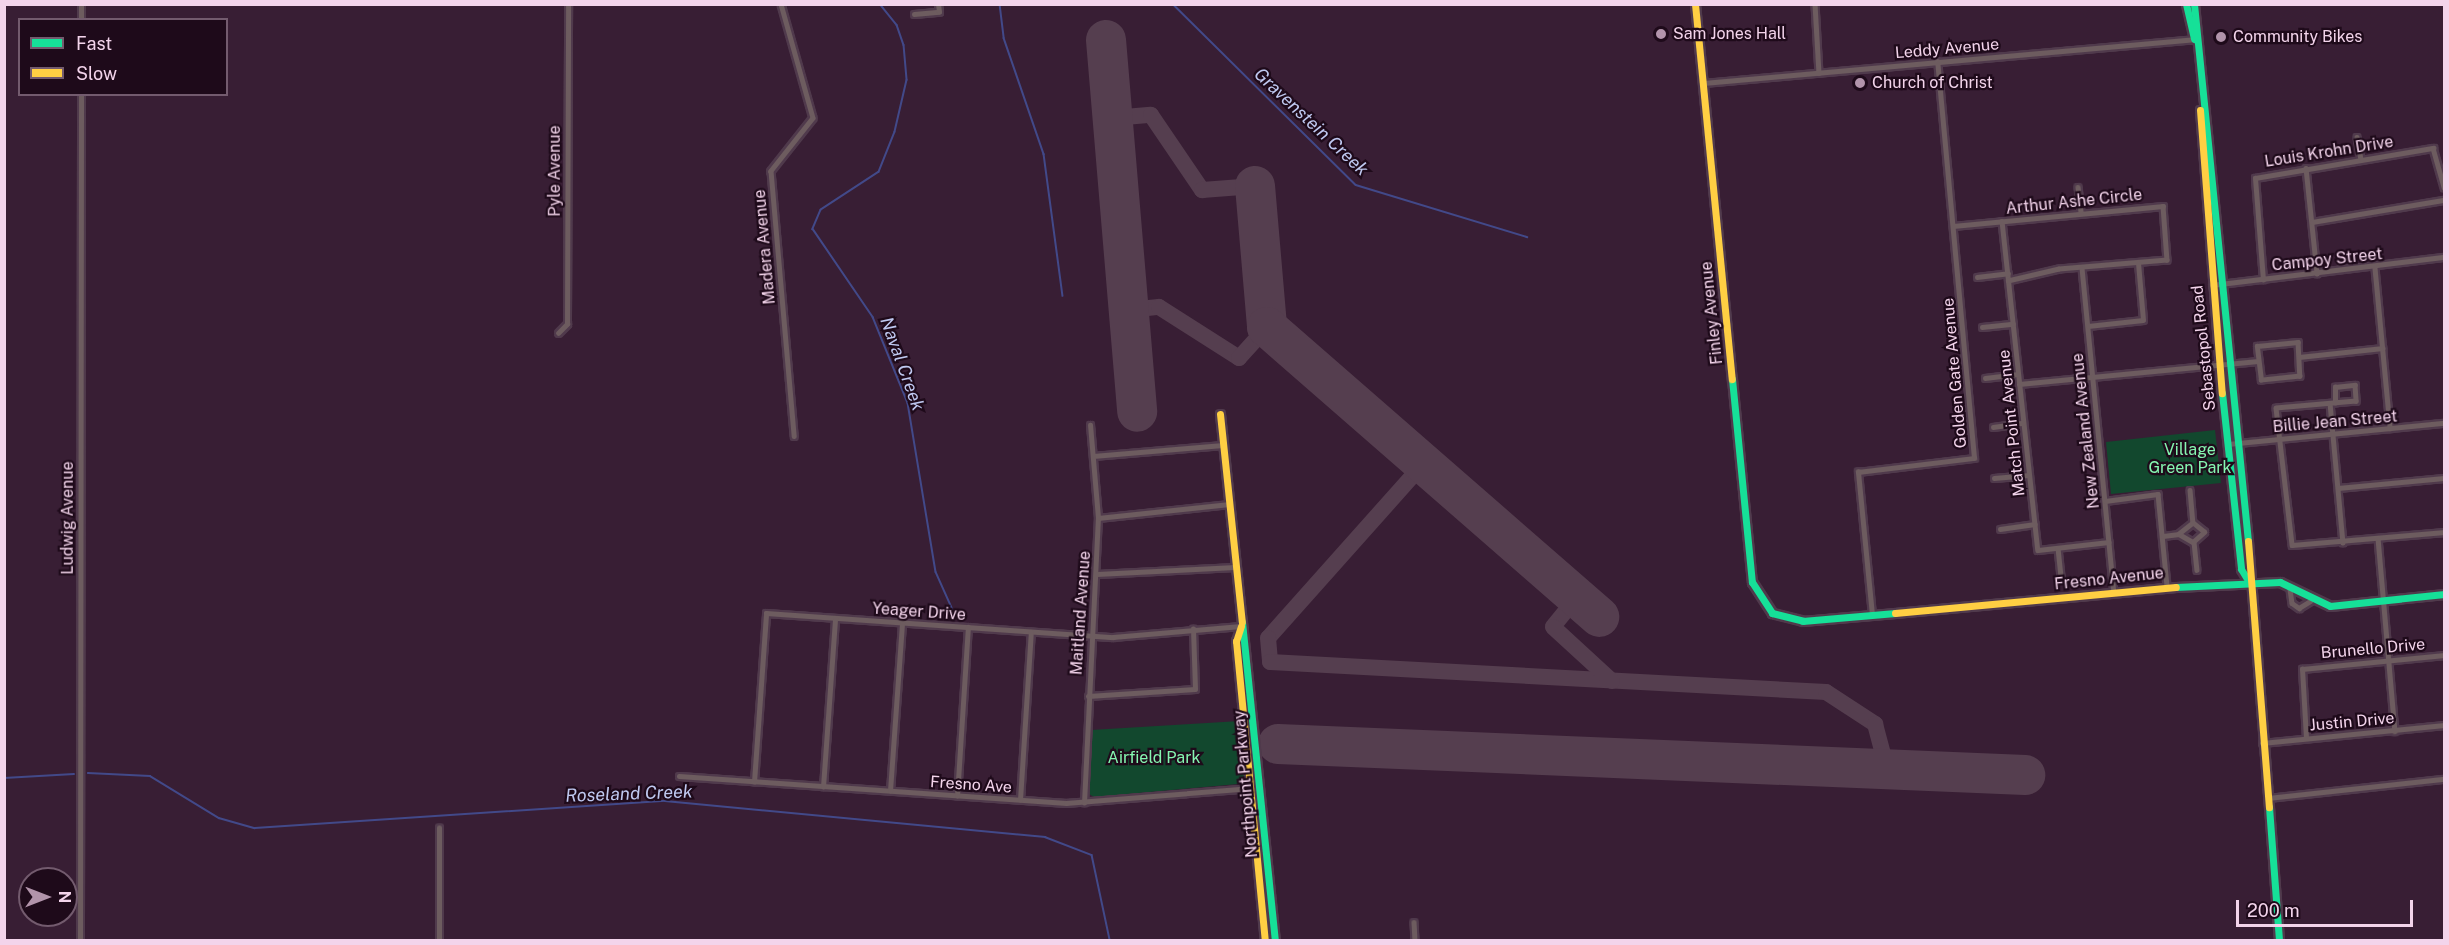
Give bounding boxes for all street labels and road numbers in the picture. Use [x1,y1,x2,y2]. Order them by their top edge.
street label: Leddy Avenue [1894,35,2000,63]
street label: Pyle Avenue [545,125,565,217]
street label: Louis Krohn Drive [2263,132,2395,172]
street label: Arthur Ashe Circle [2005,185,2143,219]
street label: Madera Avenue [750,189,780,305]
street label: Campoy Street [2271,245,2383,275]
street label: Finley Avenue [1697,260,1727,366]
street label: Sebastopol Road [2188,284,2220,412]
street label: Golden Gate Avenue [1939,297,1971,449]
street label: Match Point Avenue [1995,349,2029,497]
street label: New Zealand Avenue [2068,352,2104,510]
street label: Billie Jean Street [2272,407,2398,437]
street label: Ludwig Avenue [58,461,78,575]
street label: Maitland Avenue [1067,550,1095,676]
street label: Fresno Avenue [2053,564,2165,594]
street label: Yeager Drive [872,599,966,625]
street label: Brunello Drive [2320,635,2426,663]
street label: Justin Drive [2309,709,2395,735]
street label: Northpoint Parkway [1230,710,1262,858]
street label: Fresno Ave [929,773,1013,797]

